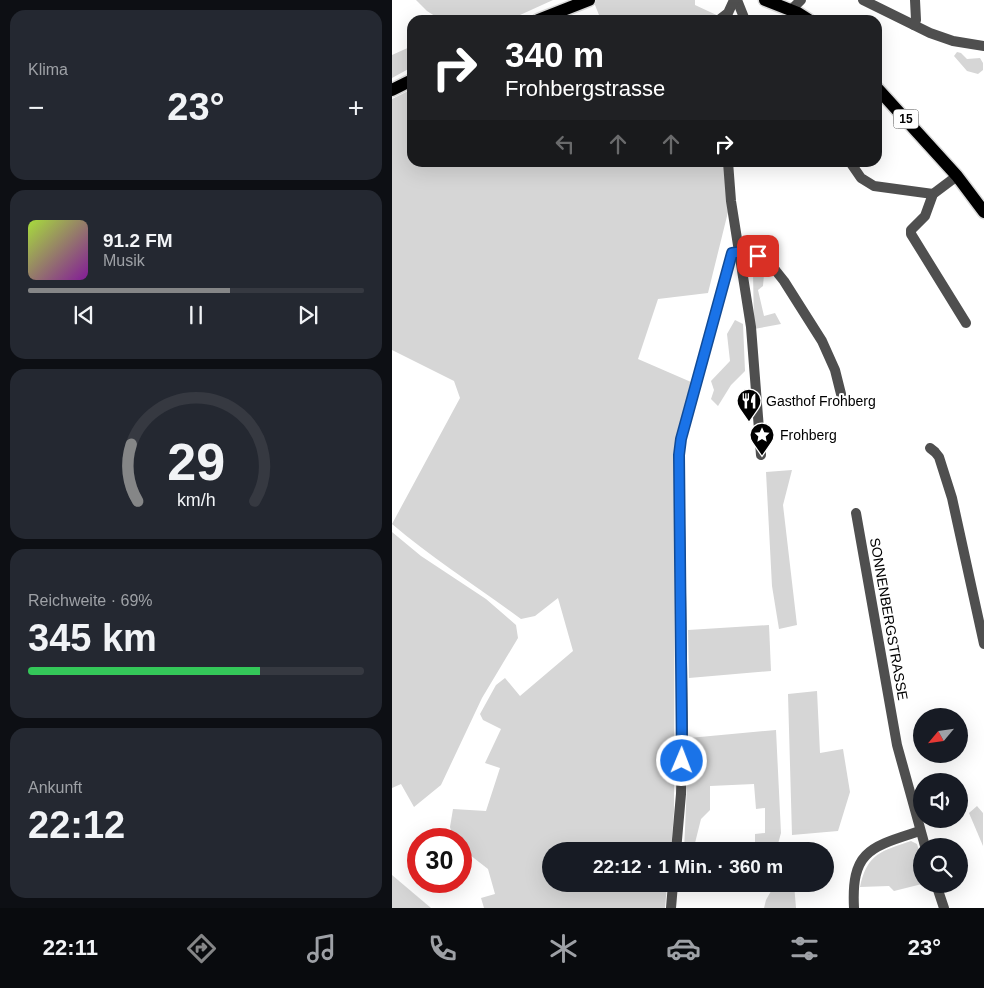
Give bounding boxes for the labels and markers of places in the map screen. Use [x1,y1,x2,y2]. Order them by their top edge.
pin [737,235,779,277]
restaurant icon: Gasthof Frohberg [736,388,762,422]
place label: Gasthof Frohberg [766,393,876,409]
place icon: Frohberg [749,422,775,456]
place label: Frohberg [780,427,837,443]

